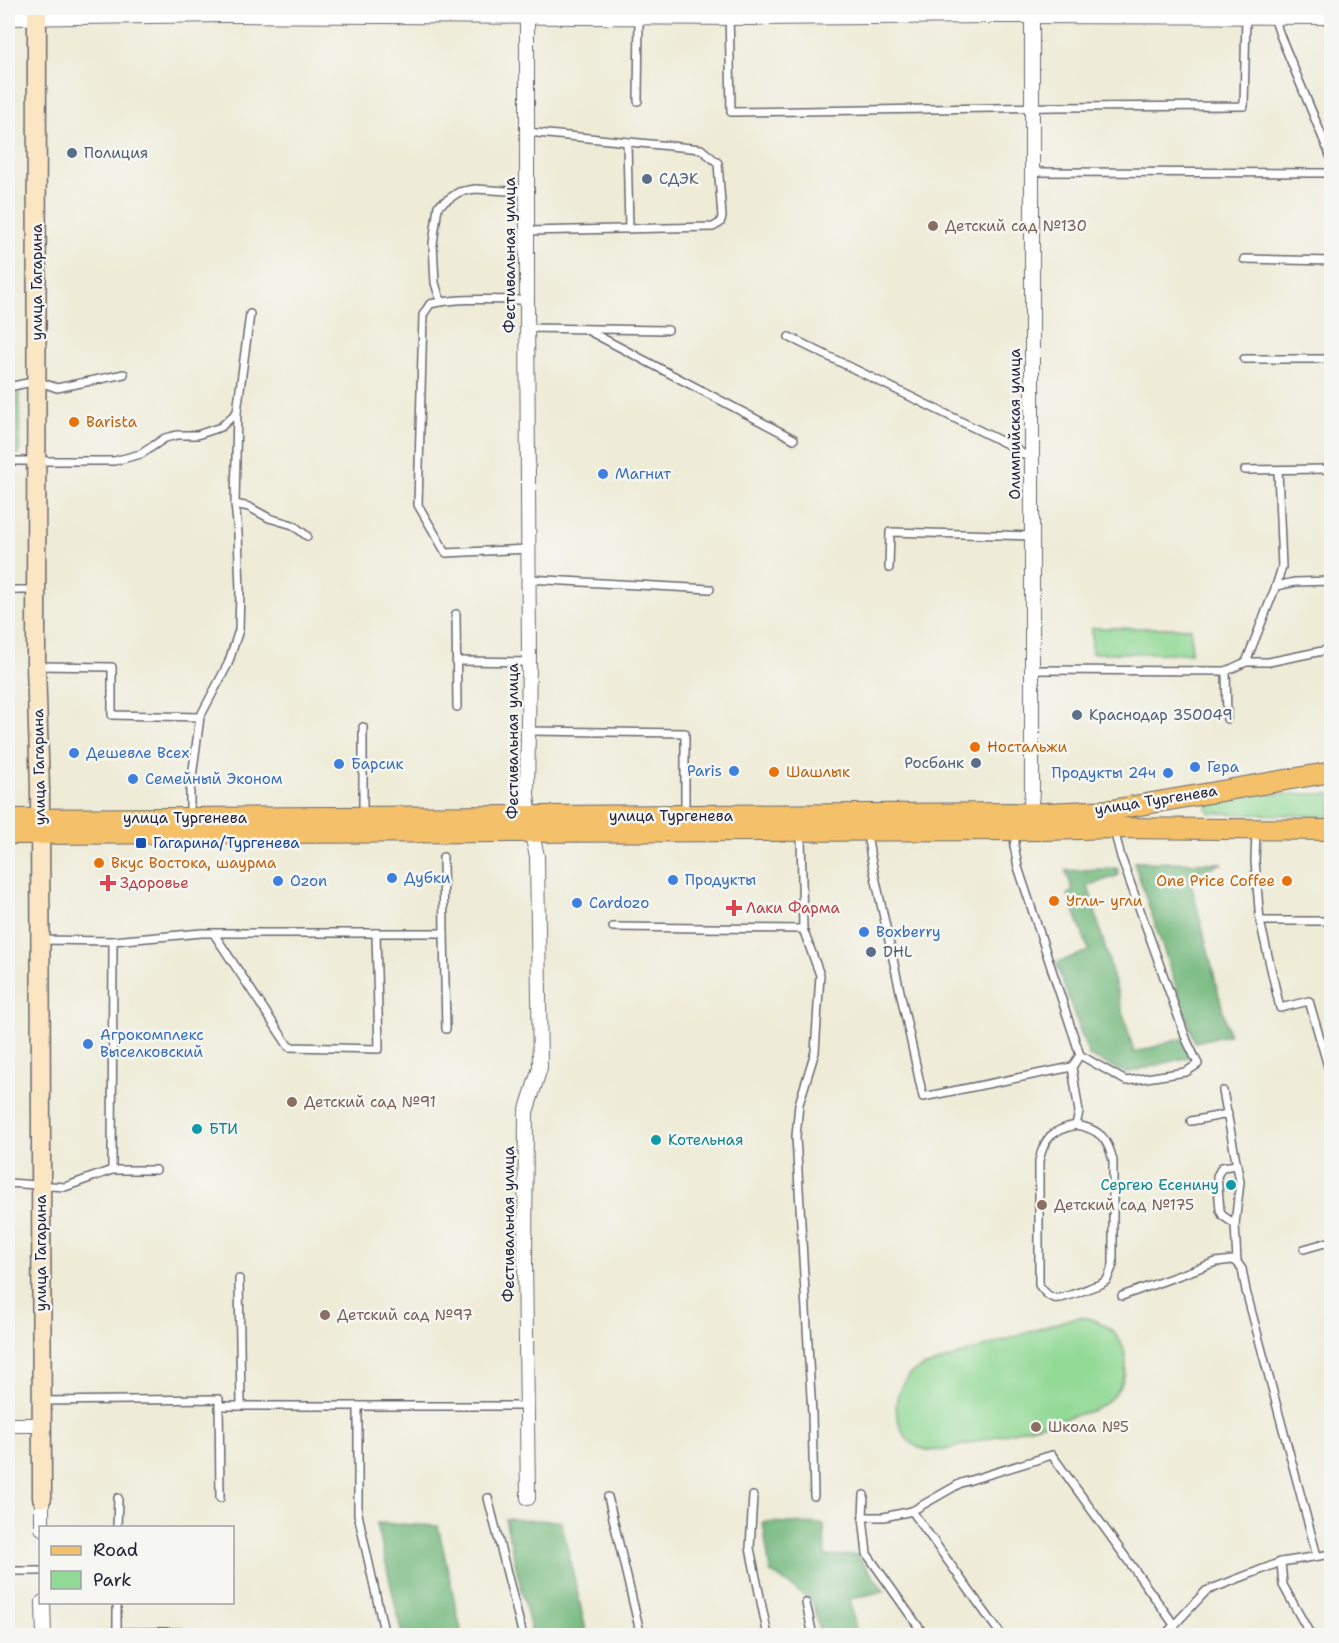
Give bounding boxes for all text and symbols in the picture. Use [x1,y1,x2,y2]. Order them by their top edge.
place label: Полиция [84,143,148,163]
marker: Полиция [65,146,79,160]
place label: СДЭК [659,169,699,189]
marker: СДЭК [640,172,654,186]
street label: Фестивальная улица [500,176,520,333]
place label: Детский сад №130 [945,216,1087,236]
marker: Детский сад №130 [926,219,940,233]
street label: улица Гагарина [27,223,47,340]
street label: Олимпийская улица [1005,348,1025,500]
place label: Barista [86,412,138,432]
marker: Barista [67,415,81,429]
place label: Магнит [615,464,671,484]
marker: Магнит [596,467,610,481]
street label: Фестивальная улица [503,662,523,819]
place label: Краснодар 350049 [1089,705,1233,725]
street label: улица Гагарина [28,708,50,826]
marker: Краснодар 350049 [1070,708,1084,722]
place label: Ностальжи [987,737,1067,757]
marker: Ностальжи [968,740,982,754]
place label: Дешевле Всех [86,743,189,763]
marker: Дешевле Всех [67,746,81,760]
place label: Росбанк [904,753,964,773]
place label: Барсик [351,754,404,774]
marker: Росбанк [969,756,983,770]
marker: Барсик [332,757,346,771]
place label: Гера [1207,757,1240,777]
marker: Гера [1188,760,1202,774]
place label: Paris [687,761,722,781]
place label: Шашлык [786,762,850,782]
place label: Продукты 24ч [1052,763,1156,783]
marker: Paris [727,764,741,778]
marker: Шашлык [767,765,781,779]
marker: Продукты 24ч [1161,766,1175,780]
place label: Семейный Эконом [145,769,283,789]
marker: Семейный Эконом [126,772,140,786]
street label: улица Тургенева [1093,780,1219,820]
street label: улица Тургенева [609,806,734,826]
street label: улица Тургенева [123,808,248,828]
place label: Гагарина/Тургенева [153,833,300,853]
marker: Гагарина/Тургенева [134,836,148,850]
place label: Вкус Востока, шаурма [111,853,277,873]
marker: Вкус Востока, шаурма [92,856,106,870]
place label: Дубки [404,868,451,888]
place label: Продукты [685,870,756,890]
place label: Ozon [290,871,327,891]
marker: Дубки [385,871,399,885]
place label: One Price Coffee [1156,871,1275,891]
place label: Здоровье [120,873,189,893]
marker: Продукты [666,873,680,887]
marker: Ozon [271,874,285,888]
marker: One Price Coffee [1280,874,1294,888]
marker: Здоровье [101,876,115,890]
place label: Угли- угли [1066,891,1143,911]
place label: Cardozo [589,893,649,913]
marker: Угли- угли [1047,894,1061,908]
marker: Cardozo [570,896,584,910]
place label: Лаки Фарма [746,898,840,918]
marker: Лаки Фарма [727,901,741,915]
place label: Boxberry [876,922,941,942]
marker: Boxberry [857,925,871,939]
place label: DHL [883,942,912,962]
marker: DHL [864,945,878,959]
place label: Агрокомплекс Выселковский [100,1025,204,1062]
marker: Агрокомплекс Выселковский [81,1037,95,1051]
place label: Детский сад №91 [304,1092,436,1112]
marker: Детский сад №91 [285,1095,299,1109]
place label: БТИ [209,1119,238,1139]
marker: БТИ [190,1122,204,1136]
place label: Котельная [668,1130,743,1150]
marker: Котельная [649,1133,663,1147]
street label: Фестивальная улица [499,1145,519,1302]
place label: Сергею Есенину [1100,1175,1219,1195]
marker: Сергею Есенину [1224,1178,1238,1192]
street label: улица Гагарина [31,1194,51,1311]
place label: Детский сад №175 [1054,1195,1194,1215]
marker: Детский сад №175 [1035,1198,1049,1212]
place label: Детский сад №97 [337,1305,473,1325]
marker: Детский сад №97 [318,1308,332,1322]
place label: Школа №5 [1048,1417,1129,1437]
marker: Школа №5 [1029,1420,1043,1434]
legend [39,1526,234,1604]
text: Road [93,1538,138,1562]
text: Park [93,1568,132,1592]

